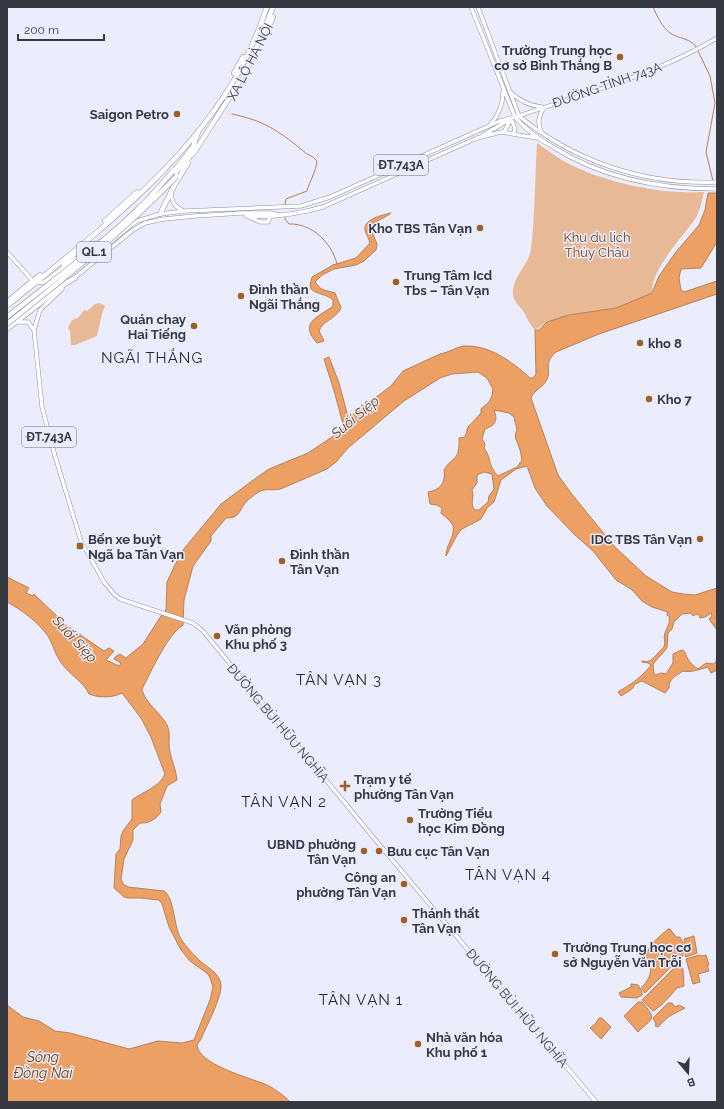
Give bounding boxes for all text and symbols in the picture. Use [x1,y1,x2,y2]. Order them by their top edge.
scale bar [18,16,104,42]
street label: XA LỘ HÀ NỘI [224,21,276,103]
text: 200 m [24,23,59,37]
place label: Trường Trung học cơ sở Bình Thắng B [494,43,613,73]
marker: Trường Trung học cơ sở Bình Thắng B [615,52,625,62]
street label: ĐƯỜNG TỈNH 743A [550,58,664,111]
place label: Saigon Petro [90,107,169,122]
marker: Saigon Petro [172,109,182,119]
road number: ĐT.743A [374,155,428,175]
place label: Kho TBS Tân Vạn [368,221,472,236]
marker: Kho TBS Tân Vạn [475,223,485,233]
park label: Khu du lịch Thủy Châu [563,230,631,260]
road number: QL.1 [77,242,111,262]
place label: Trung Tâm Icd Tbs – Tân Vạn [404,268,492,298]
marker: Trung Tâm Icd Tbs – Tân Vạn [391,277,401,287]
place label: Đình thần Ngãi Thắng [249,282,320,312]
marker: Đình thần Ngãi Thắng [236,291,246,301]
place label: Quán chay Hai Tiếng [120,312,186,342]
marker: Quán chay Hai Tiếng [189,321,199,331]
place label: kho 8 [648,336,682,351]
marker: kho 8 [635,338,645,348]
district label: NGÃI THẮNG [101,348,203,367]
water label: Suối Siệp [327,392,382,442]
place label: Kho 7 [657,392,693,407]
marker: Kho 7 [644,394,654,404]
road number: ĐT.743A [22,427,76,447]
place label: Bến xe buýt Ngã ba Tân Vạn [88,532,184,562]
place label: IDC TBS Tân Vạn [591,532,692,547]
marker: IDC TBS Tân Vạn [695,534,705,544]
marker: Bến xe buýt Ngã ba Tân Vạn [75,541,85,551]
place label: Đình thần Tân Vạn [290,547,350,577]
marker: Đình thần Tân Vạn [277,556,287,566]
water label: Suối Siệp [49,612,100,666]
place label: Văn phòng Khu phố 3 [225,622,292,652]
marker: Văn phòng Khu phố 3 [212,631,222,641]
street label: ĐƯỜNG BÙI HỮU NGHĨA [224,661,332,785]
district label: TÂN VẠN 3 [296,671,382,689]
place label: Trạm y tế phường Tân Vạn [354,772,454,802]
marker: Trạm y tế phường Tân Vạn [339,780,351,792]
district label: TÂN VẠN 2 [241,793,327,811]
place label: Trường Tiểu học Kim Đồng [418,806,505,836]
marker: Trường Tiểu học Kim Đồng [405,815,415,825]
place label: UBND phường Tân Vạn [267,837,356,867]
place label: Bưu cục Tân Vạn [387,844,490,859]
marker: UBND phường Tân Vạn [359,846,369,856]
marker: Bưu cục Tân Vạn [374,846,384,856]
district label: TÂN VẠN 4 [465,866,551,884]
place label: Công an phường Tân Vạn [296,870,396,900]
marker: Công an phường Tân Vạn [399,879,409,889]
place label: Thánh thất Tân Vạn [412,906,479,936]
marker: Thánh thất Tân Vạn [399,915,409,925]
place label: Trường Trung học cơ sở Nguyễn Văn Trỗi [563,940,691,970]
street label: ĐƯỜNG BÙI HỮU NGHĨA [463,946,571,1070]
marker: Trường Trung học cơ sở Nguyễn Văn Trỗi [550,949,560,959]
district label: TÂN VẠN 1 [319,991,403,1009]
place label: Nhà văn hóa Khu phố 1 [426,1030,503,1060]
marker: Nhà văn hóa Khu phố 1 [413,1039,423,1049]
water label: Sông Đồng Nai [14,1049,74,1081]
north arrow [668,1053,708,1093]
text: B [685,1075,697,1090]

